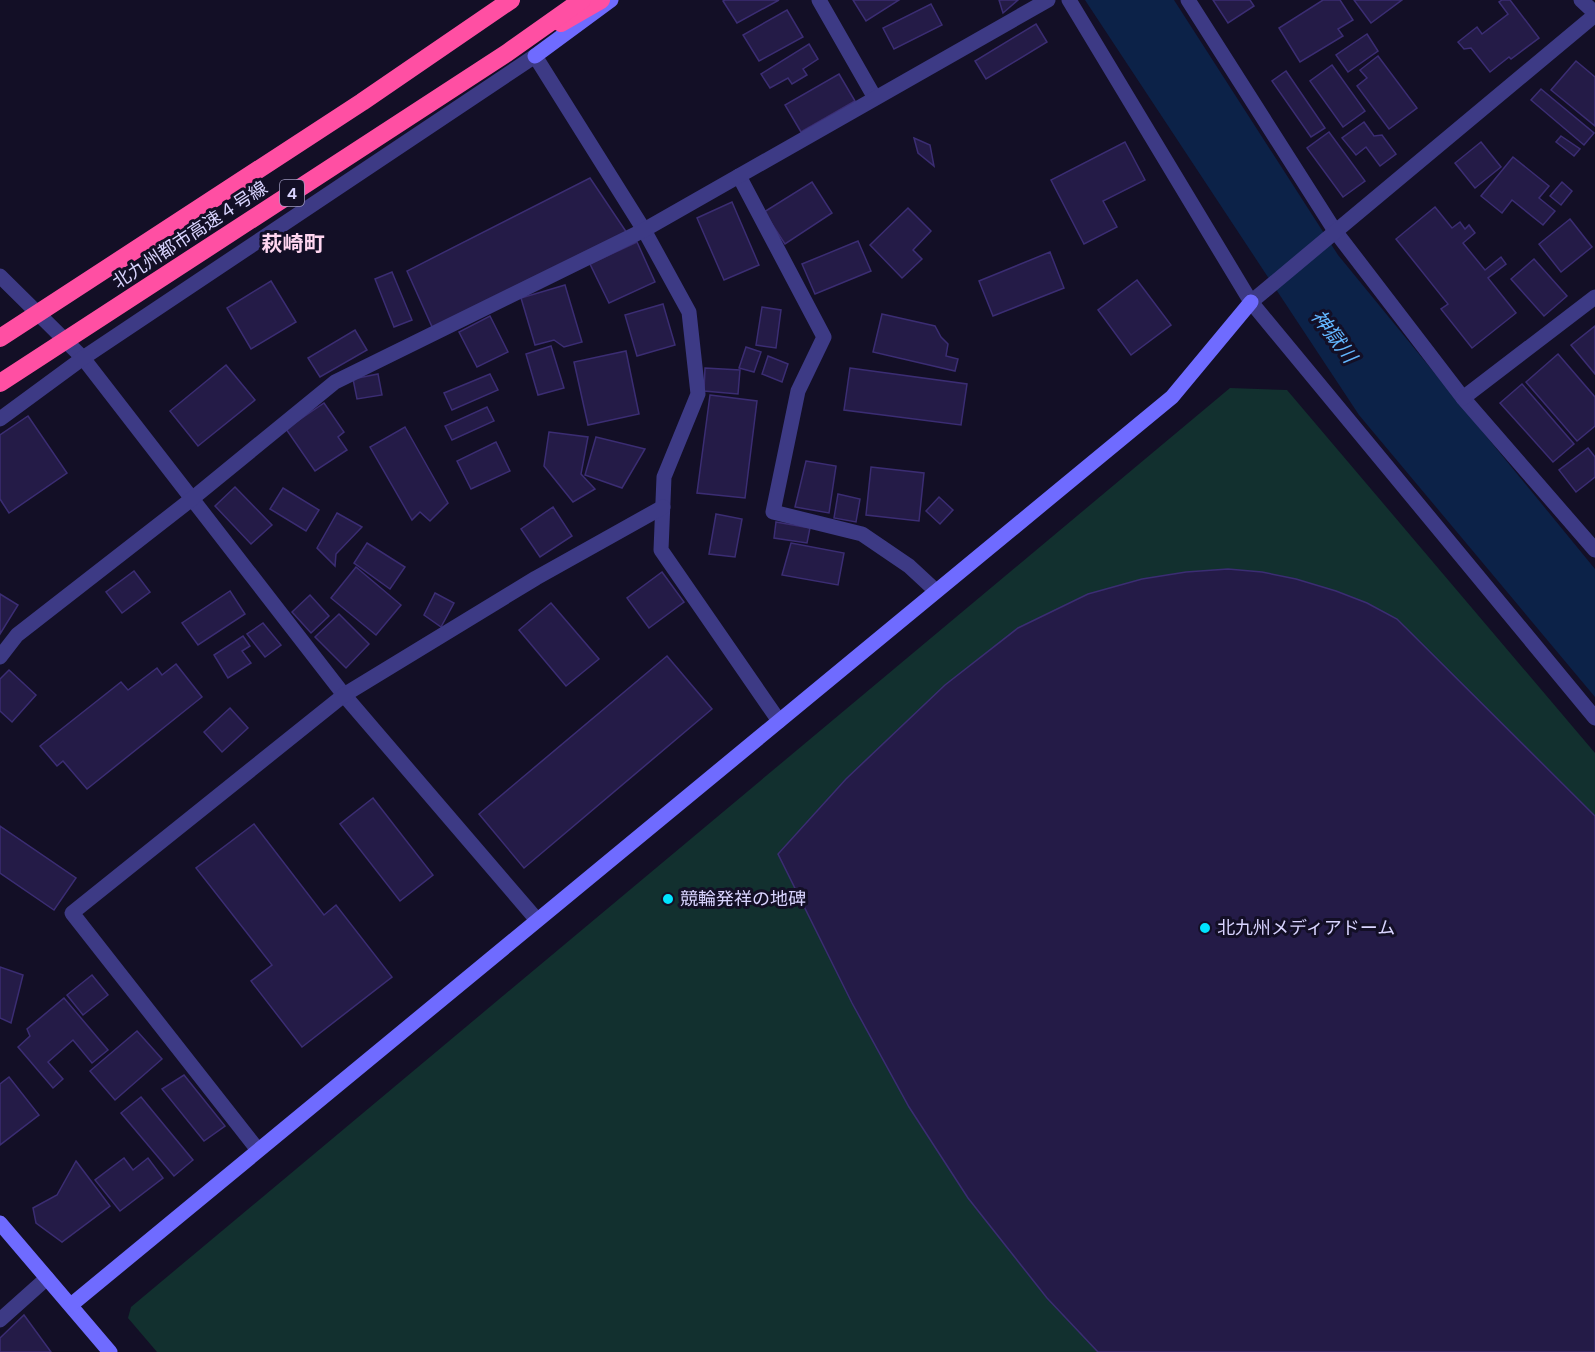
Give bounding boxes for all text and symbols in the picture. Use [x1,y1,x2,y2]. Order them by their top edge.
street label: 北九州都市高速４号線 [108,176,272,294]
road number: 4 [280,180,304,206]
district label: 萩崎町 [262,230,325,258]
water label: 神獄川 [1306,304,1364,369]
place label: 競輪発祥の地碑 [680,887,806,911]
marker: 競輪発祥の地碑 [661,892,675,906]
place label: 北九州メディアドーム [1217,916,1395,940]
marker: 北九州メディアドーム [1198,921,1212,935]

